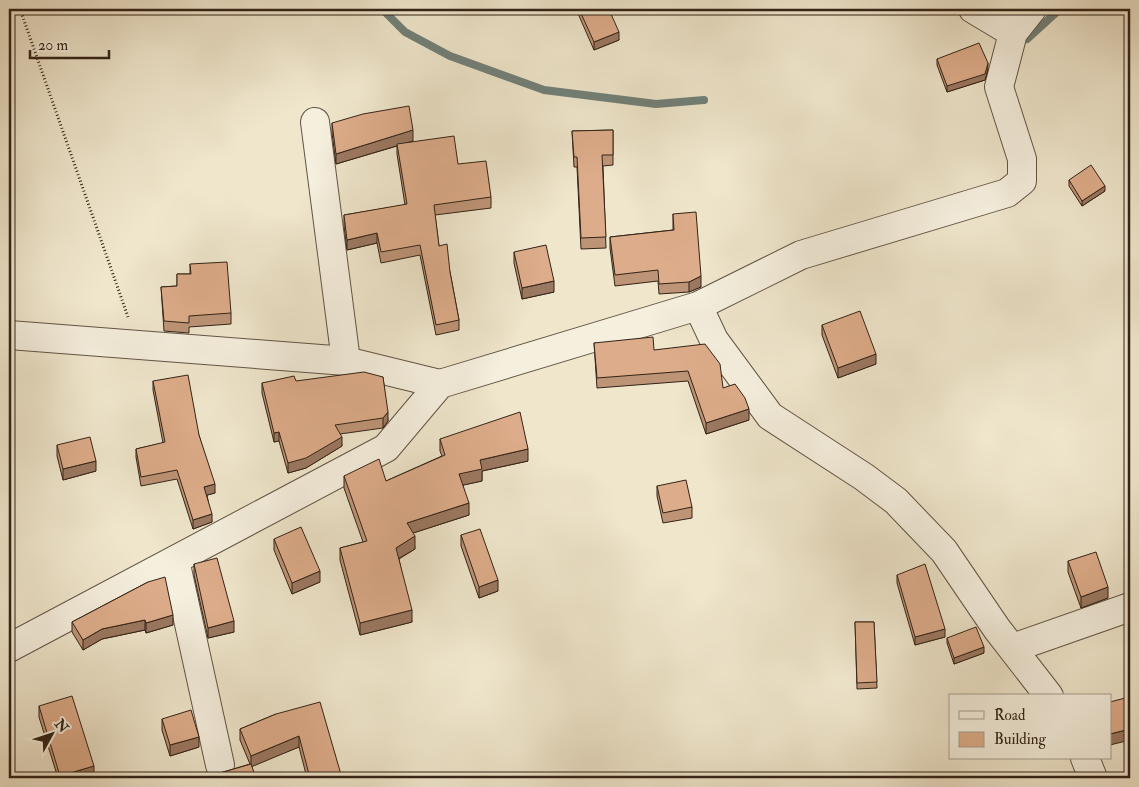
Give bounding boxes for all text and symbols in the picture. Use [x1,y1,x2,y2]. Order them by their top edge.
scale bar [30,28,109,60]
text: 20 m [38,36,68,55]
legend [949,694,1112,760]
text: Road [994,706,1026,725]
north arrow [28,710,78,760]
text: N [50,715,72,737]
text: Building [994,730,1046,749]

